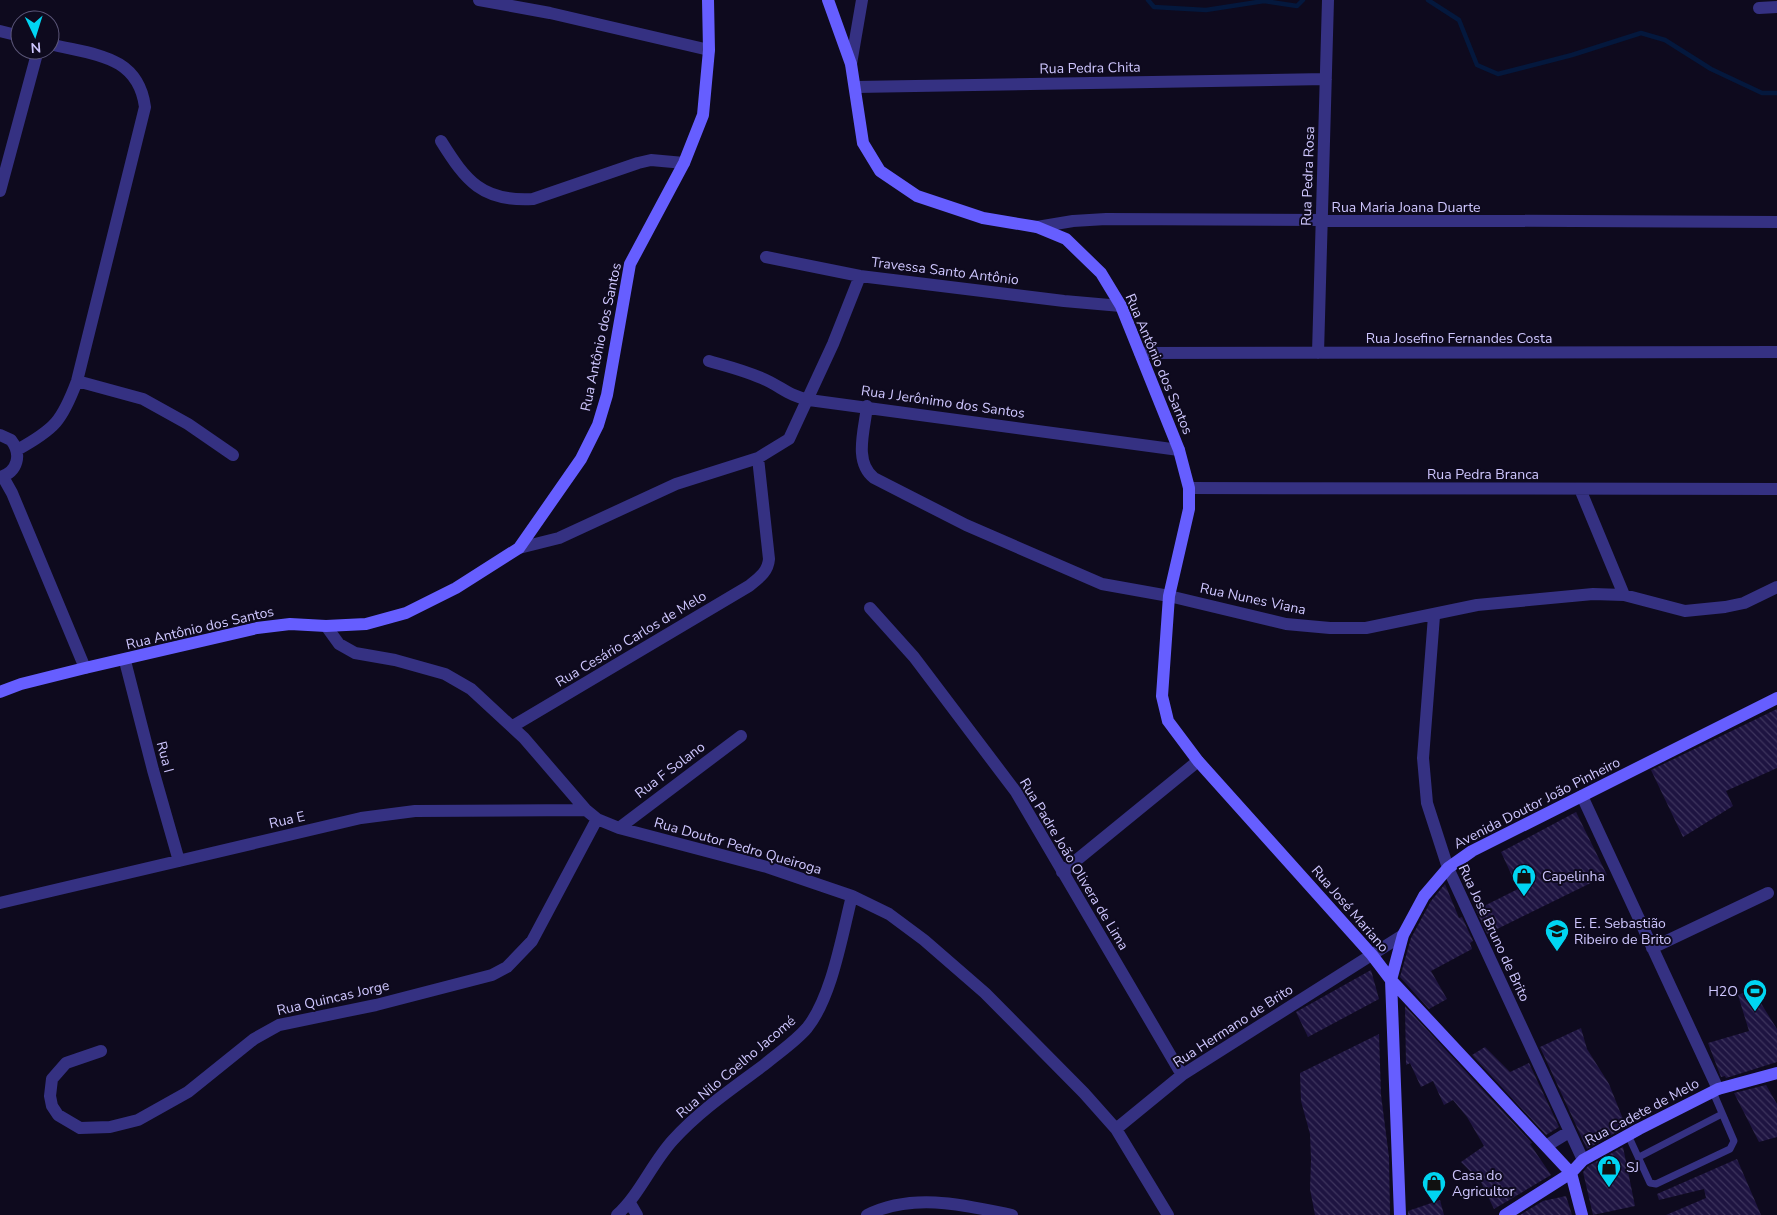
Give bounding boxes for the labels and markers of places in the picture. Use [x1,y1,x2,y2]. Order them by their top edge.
shop icon: Capelinha [1511,863,1537,897]
place label: Capelinha [1542,867,1605,886]
place label: E. E. Sebastião Ribeiro de Brito [1574,914,1672,949]
school or university icon: E. E. Sebastião Ribeiro de Brito [1544,918,1570,952]
sports icon: H2O [1742,978,1768,1012]
place label: H2O [1708,982,1738,1001]
shop icon: SJ [1596,1154,1622,1188]
place label: SJ [1626,1158,1639,1177]
place label: Casa do Agricultor [1452,1166,1515,1201]
shop icon: Casa do Agricultor [1421,1170,1447,1204]

